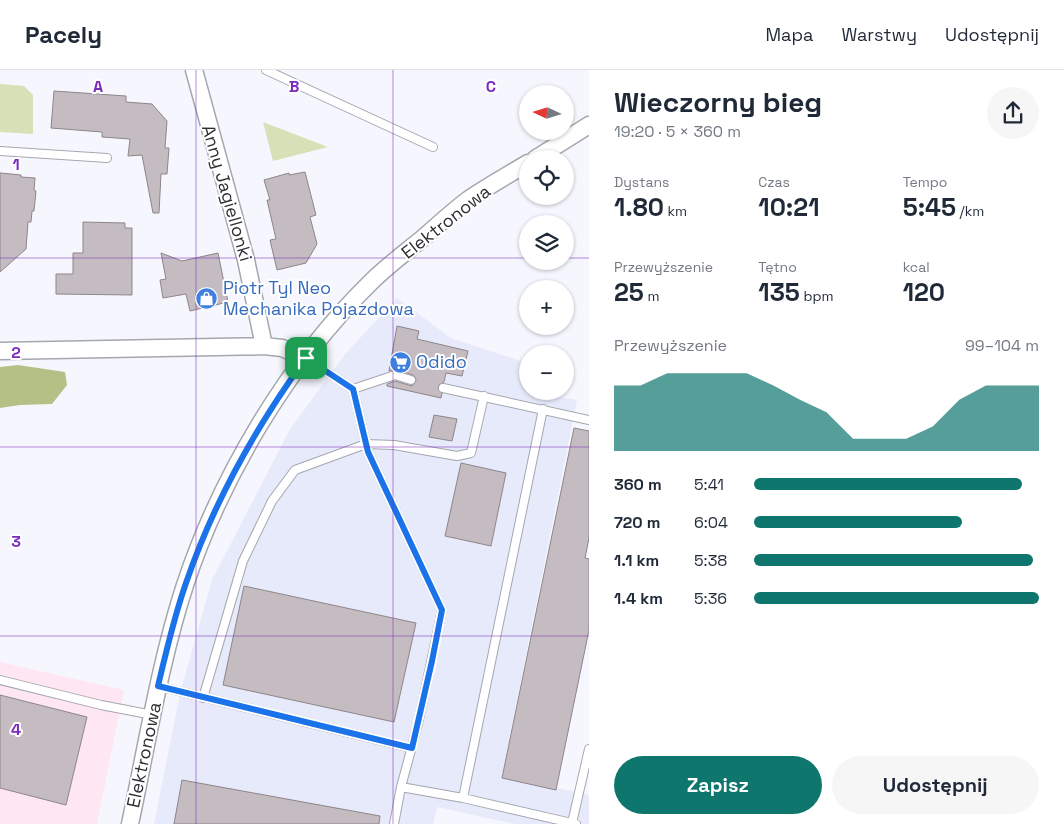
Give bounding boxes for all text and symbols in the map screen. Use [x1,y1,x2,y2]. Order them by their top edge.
text: Pacely [25,19,102,50]
text: Mapa [766,23,813,46]
text: Warstwy [841,23,917,46]
text: Udostępnij [945,23,1039,46]
text: A [93,76,103,97]
text: B [289,76,299,97]
text: C [486,76,496,97]
text: Wieczorny bieg [614,84,822,120]
north arrow [519,85,574,140]
map controls [519,85,574,400]
button: share [987,87,1039,139]
text: 19:20 · 5 × 360 m [614,121,741,142]
street label: Anny Jagiellonki [197,122,258,264]
button: locate [519,150,574,205]
text: 1 [12,154,20,175]
text: Dystans [614,173,669,191]
text: Czas [758,173,790,191]
text: Tempo [903,173,947,191]
street label: Elektronowa [396,179,495,264]
text: 1.80 [614,191,664,223]
text: 10:21 [758,191,819,223]
text: 5:45 [903,191,956,223]
text: km [664,202,687,220]
text: /km [956,202,984,220]
button: layers [519,215,574,270]
text: Przewyższenie [614,258,713,276]
text: Tętno [758,258,797,276]
text: kcal [903,258,930,276]
place label: Piotr Tyl Neo Mechanika Pojazdowa [223,276,414,320]
text: 25 [614,276,644,308]
text: 135 [758,276,800,308]
text: 120 [903,276,945,308]
button: + [519,280,574,335]
shop icon: Piotr Tyl Neo Mechanika Pojazdowa [195,286,219,310]
text: m [644,287,660,305]
text: bpm [800,287,834,305]
text: Przewyższenie [614,335,727,356]
text: 99–104 m [965,335,1039,356]
pin [285,337,327,379]
text: 2 [11,342,21,363]
icon: arrive [292,344,320,372]
button: − [519,345,574,400]
supermarket icon: Odido [388,350,412,374]
place label: Odido [416,350,467,373]
text: 360 m [614,474,662,495]
text: 5:41 [694,474,724,495]
text: 720 m [614,512,660,533]
text: 6:04 [694,512,728,533]
text: 3 [11,531,21,552]
text: 1.1 km [614,550,659,571]
text: 5:38 [694,550,727,571]
text: 1.4 km [614,588,663,609]
text: 5:36 [694,588,727,609]
street label: Elektronowa [121,700,166,810]
text: 4 [11,719,21,740]
button: Zapisz [614,756,822,814]
button: Udostępnij [832,756,1039,814]

